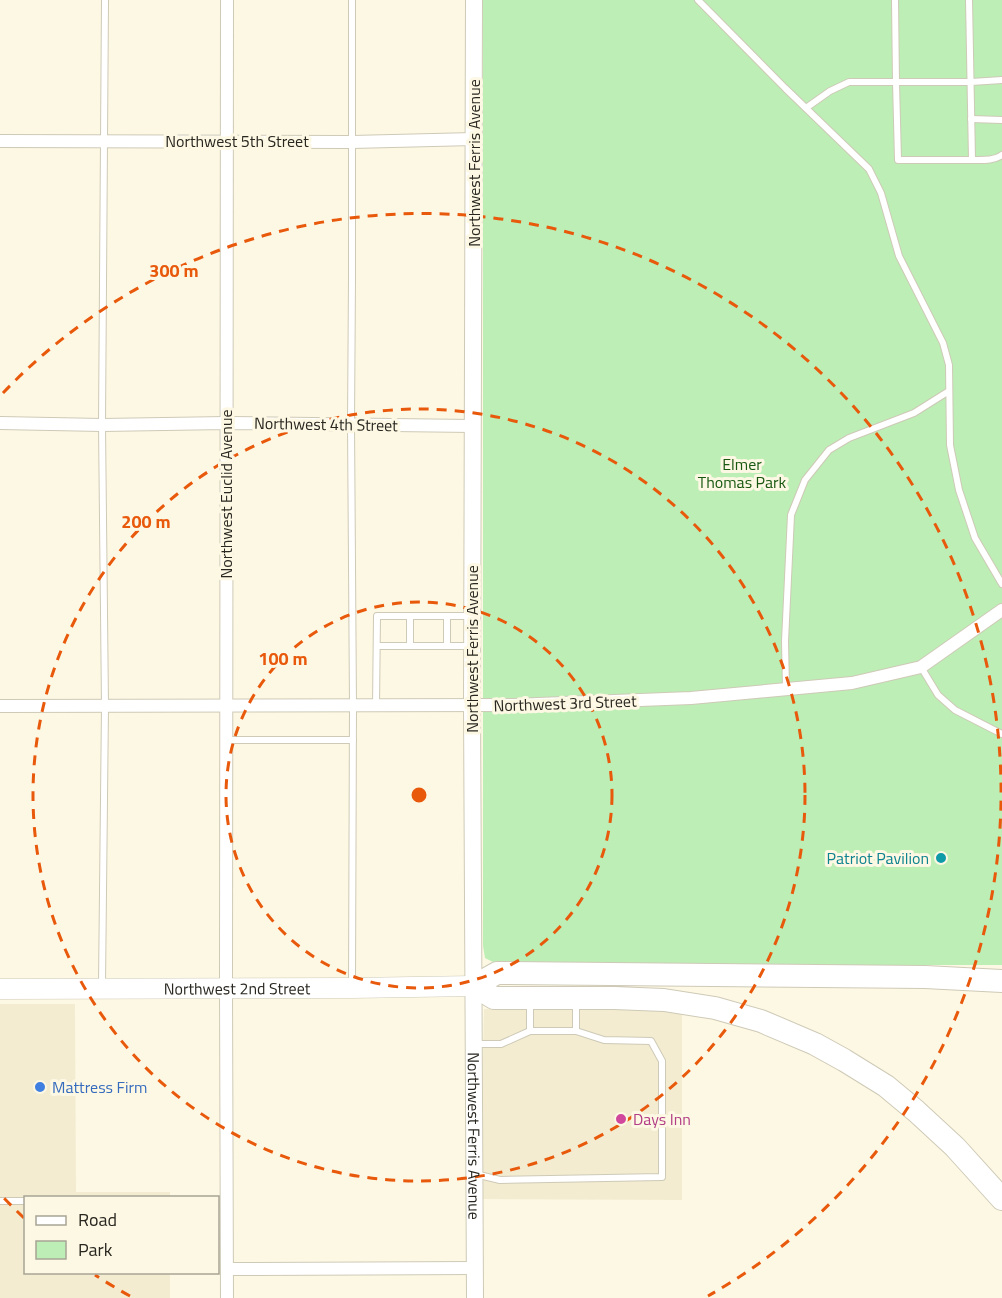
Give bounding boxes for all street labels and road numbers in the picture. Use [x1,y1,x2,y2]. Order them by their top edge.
street label: Northwest Ferris Avenue [462,79,486,247]
street label: Northwest 5th Street [165,129,309,153]
street label: Northwest Euclid Avenue [214,409,238,579]
street label: Northwest 4th Street [254,411,398,437]
street label: Northwest Ferris Avenue [460,565,484,733]
street label: Northwest 3rd Street [493,688,637,717]
street label: Northwest 2nd Street [164,976,311,1001]
street label: Northwest Ferris Avenue [462,1052,487,1220]

